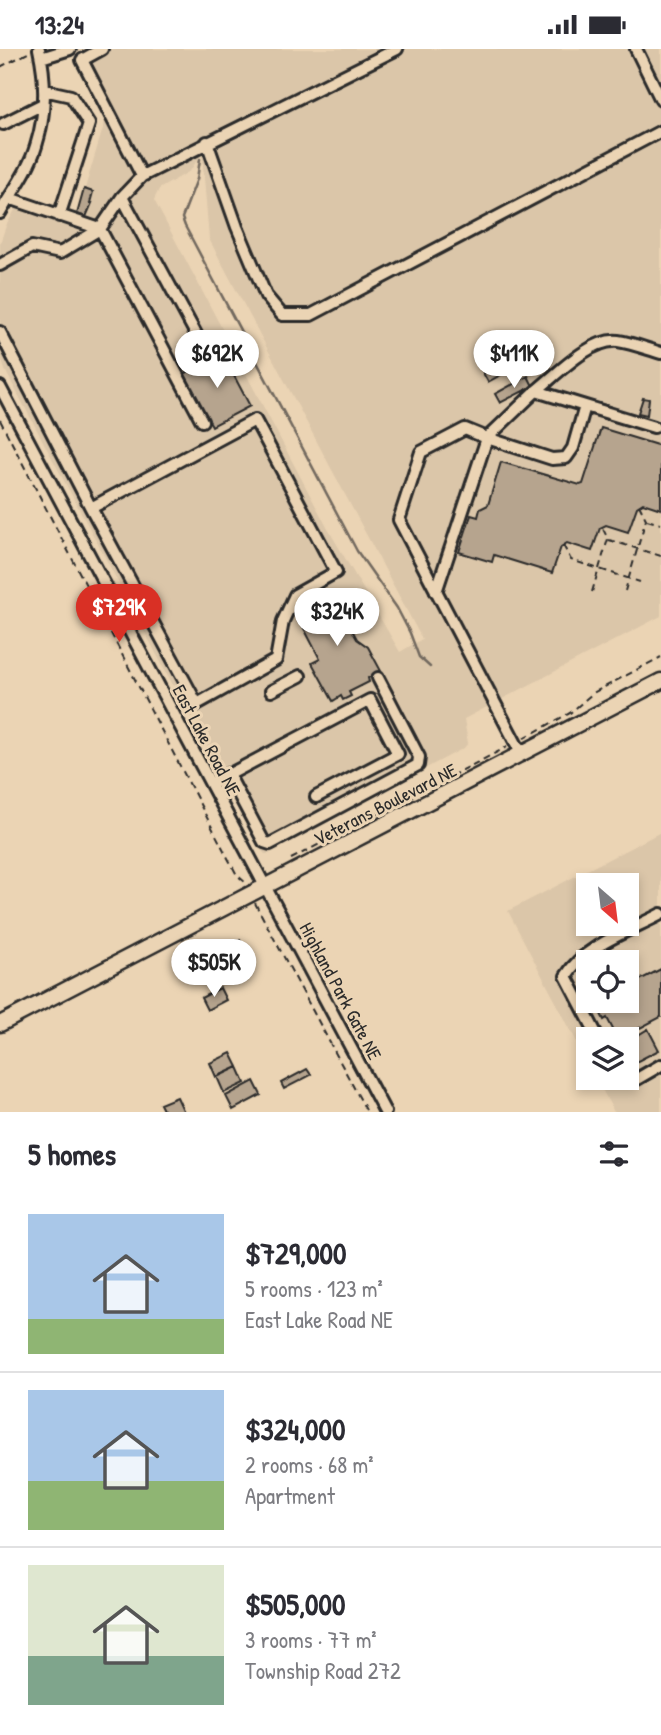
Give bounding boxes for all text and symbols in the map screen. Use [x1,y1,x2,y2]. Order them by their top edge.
text: 13:24 [35,7,84,42]
pin: $692K [168,331,266,390]
pin: $411K [465,331,563,390]
text: $692K [191,337,243,368]
text: $411K [489,337,539,368]
pin: $729K [70,585,168,644]
pin: $324K [288,589,386,648]
text: $729K [92,591,146,622]
text: $324K [310,595,364,626]
street label: East Lake Road NE [167,680,247,801]
street label: Veterans Boulevard NE [309,756,462,851]
north arrow [576,873,639,936]
map controls [576,873,639,1090]
street label: Highland Park Gate NE [294,918,388,1065]
pin: $505K [165,939,263,999]
text: $505K [187,946,241,977]
button: locate [576,950,639,1013]
button: layers [576,1027,639,1090]
text: 5 homes [28,1134,116,1174]
icon: filters [595,1135,633,1173]
text: $729,000 [245,1233,347,1273]
icon: home [84,1242,168,1326]
text: 5 rooms · 123 m² [245,1273,383,1304]
text: East Lake Road NE [245,1304,393,1335]
text: $324,000 [245,1409,345,1449]
icon: home [84,1418,168,1502]
text: 2 rooms · 68 m² [245,1449,373,1480]
text: Apartment [245,1480,335,1511]
text: $505,000 [245,1584,345,1624]
icon: home [84,1593,168,1677]
text: 3 rooms · 77 m² [245,1624,377,1655]
text: Township Road 272 [245,1655,401,1686]

